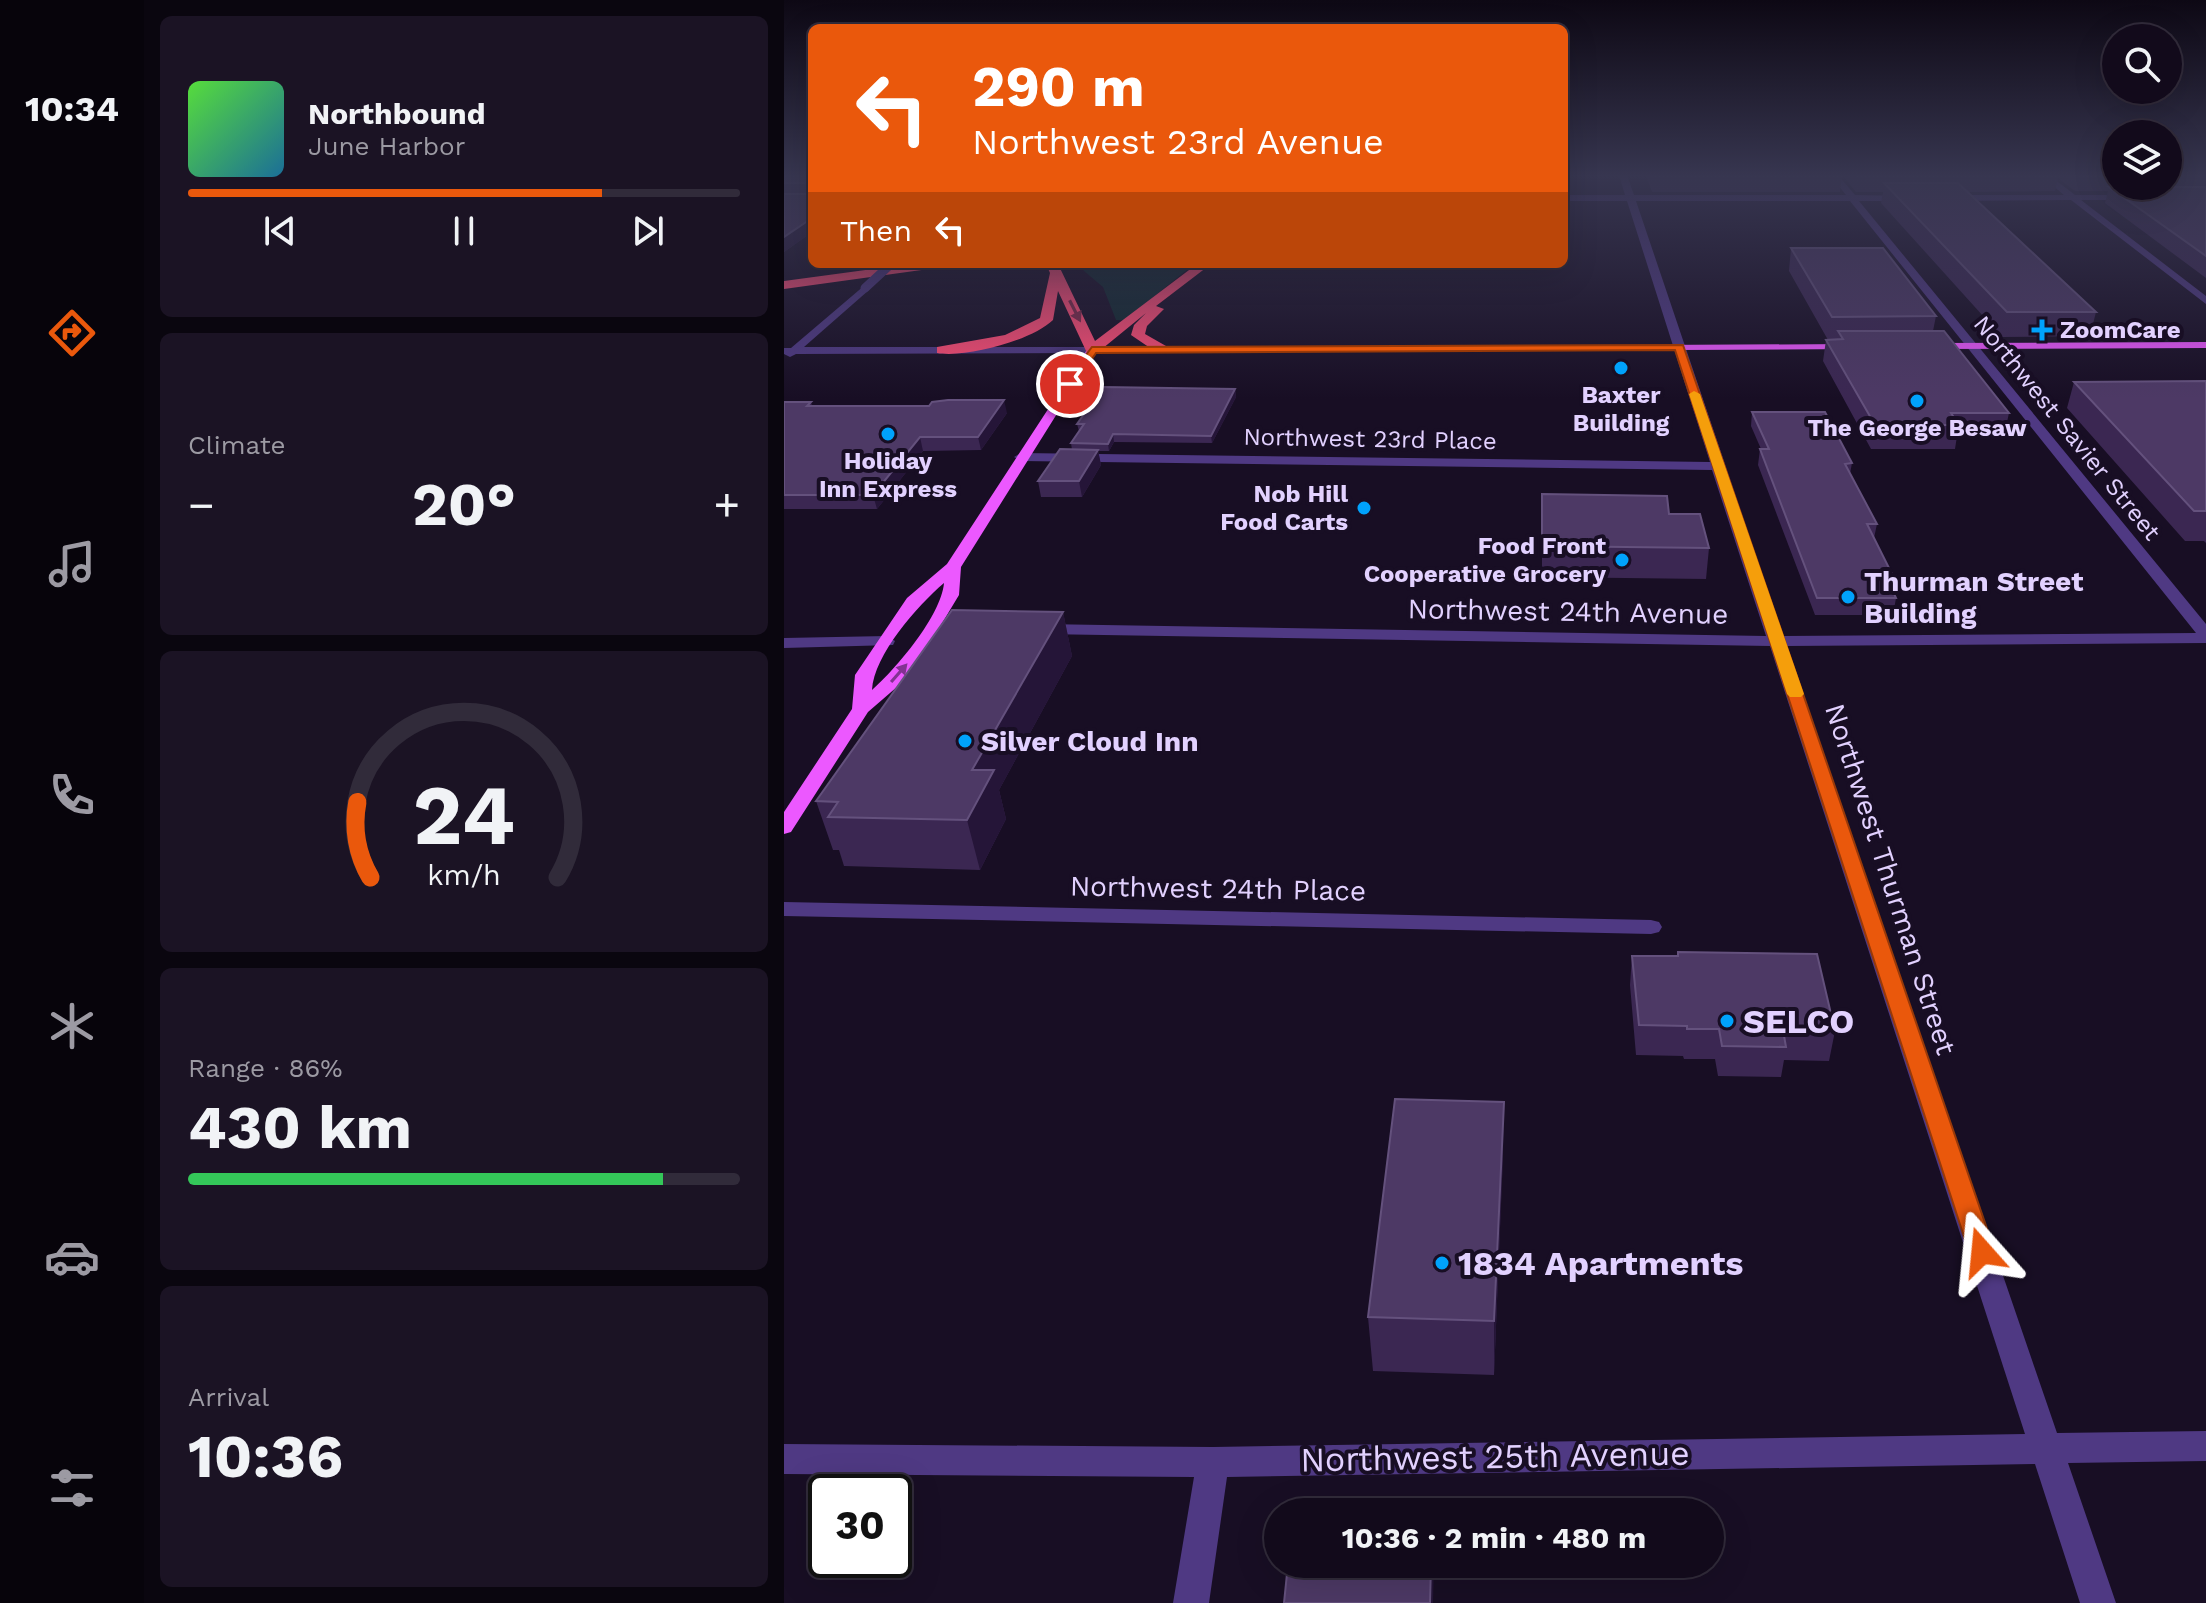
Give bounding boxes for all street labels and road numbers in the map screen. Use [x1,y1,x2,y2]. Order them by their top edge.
street label: Northwest Savier Street [1968,310,2166,546]
street label: Northwest 23rd Place [1243,423,1497,455]
street label: Northwest 24th Avenue [1407,592,1729,631]
street label: Northwest Thurman Street [1818,700,1963,1059]
street label: Northwest 24th Place [1070,869,1366,908]
street label: Northwest 25th Avenue [1300,1433,1690,1479]

